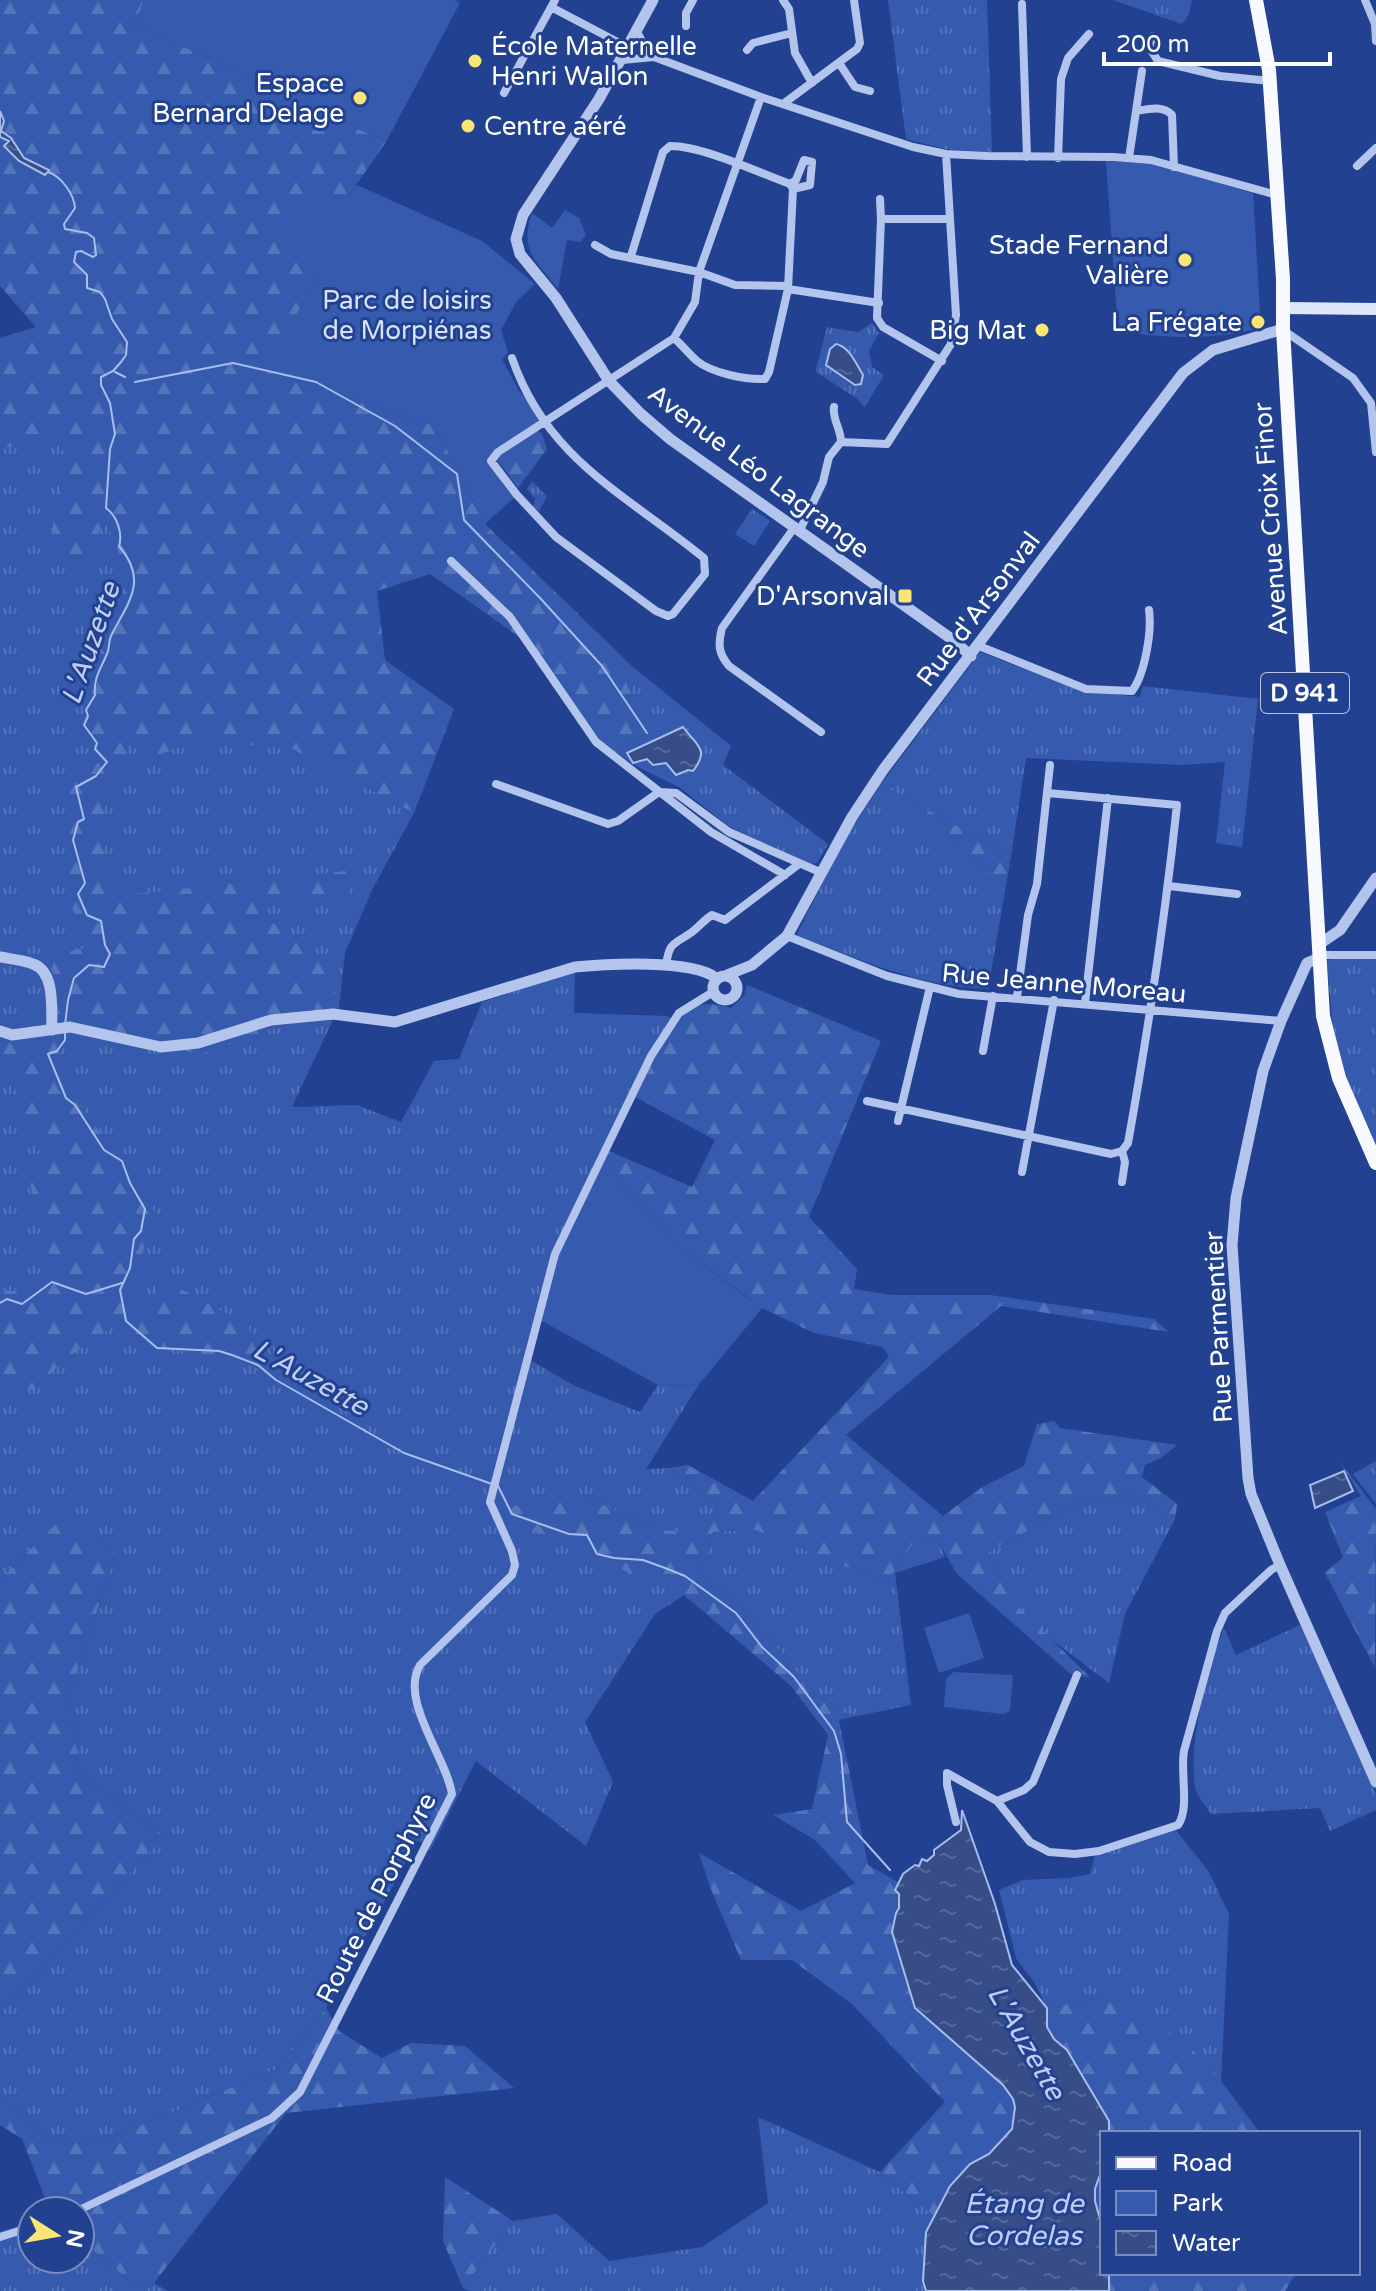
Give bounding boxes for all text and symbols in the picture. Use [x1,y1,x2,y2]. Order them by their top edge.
scale bar [1104,16,1330,66]
text: 200 m [1116,30,1190,59]
place label: École Maternelle Henri Wallon [491,31,697,92]
marker: École Maternelle Henri Wallon [466,52,484,70]
place label: Espace Bernard Delage [152,68,344,129]
marker: Espace Bernard Delage [351,89,369,107]
place label: Centre aéré [484,111,626,142]
marker: Centre aéré [459,117,477,135]
place label: Stade Fernand Valière [989,230,1169,291]
marker: Stade Fernand Valière [1176,251,1194,269]
park label: Parc de loisirs de Morpiénas [322,285,492,346]
place label: La Frégate [1111,307,1242,338]
marker: La Frégate [1249,313,1267,331]
place label: Big Mat [929,315,1026,346]
marker: Big Mat [1033,321,1051,339]
street label: Avenue Léo Lagrange [642,378,876,565]
street label: Avenue Croix Finor [1247,401,1294,637]
street label: Rue d'Arsonval [910,526,1047,693]
water label: L'Auzette [54,576,128,709]
place label: D'Arsonval [756,581,889,612]
marker: D'Arsonval [896,587,914,605]
road number: D 941 [1261,673,1349,713]
street label: Rue Jeanne Moreau [940,957,1188,1010]
street label: Rue Parmentier [1198,1230,1239,1424]
water label: L'Auzette [247,1332,376,1425]
street label: Route de Porphyre [310,1788,443,2009]
water label: L'Auzette [980,1979,1074,2108]
legend [1100,2131,1360,2275]
text: Road [1172,2149,1232,2178]
water label: Étang de Cordelas [964,2187,1086,2253]
text: Park [1172,2189,1223,2218]
north arrow [16,2195,96,2275]
text: N [60,2227,89,2250]
text: Water [1172,2229,1241,2258]

